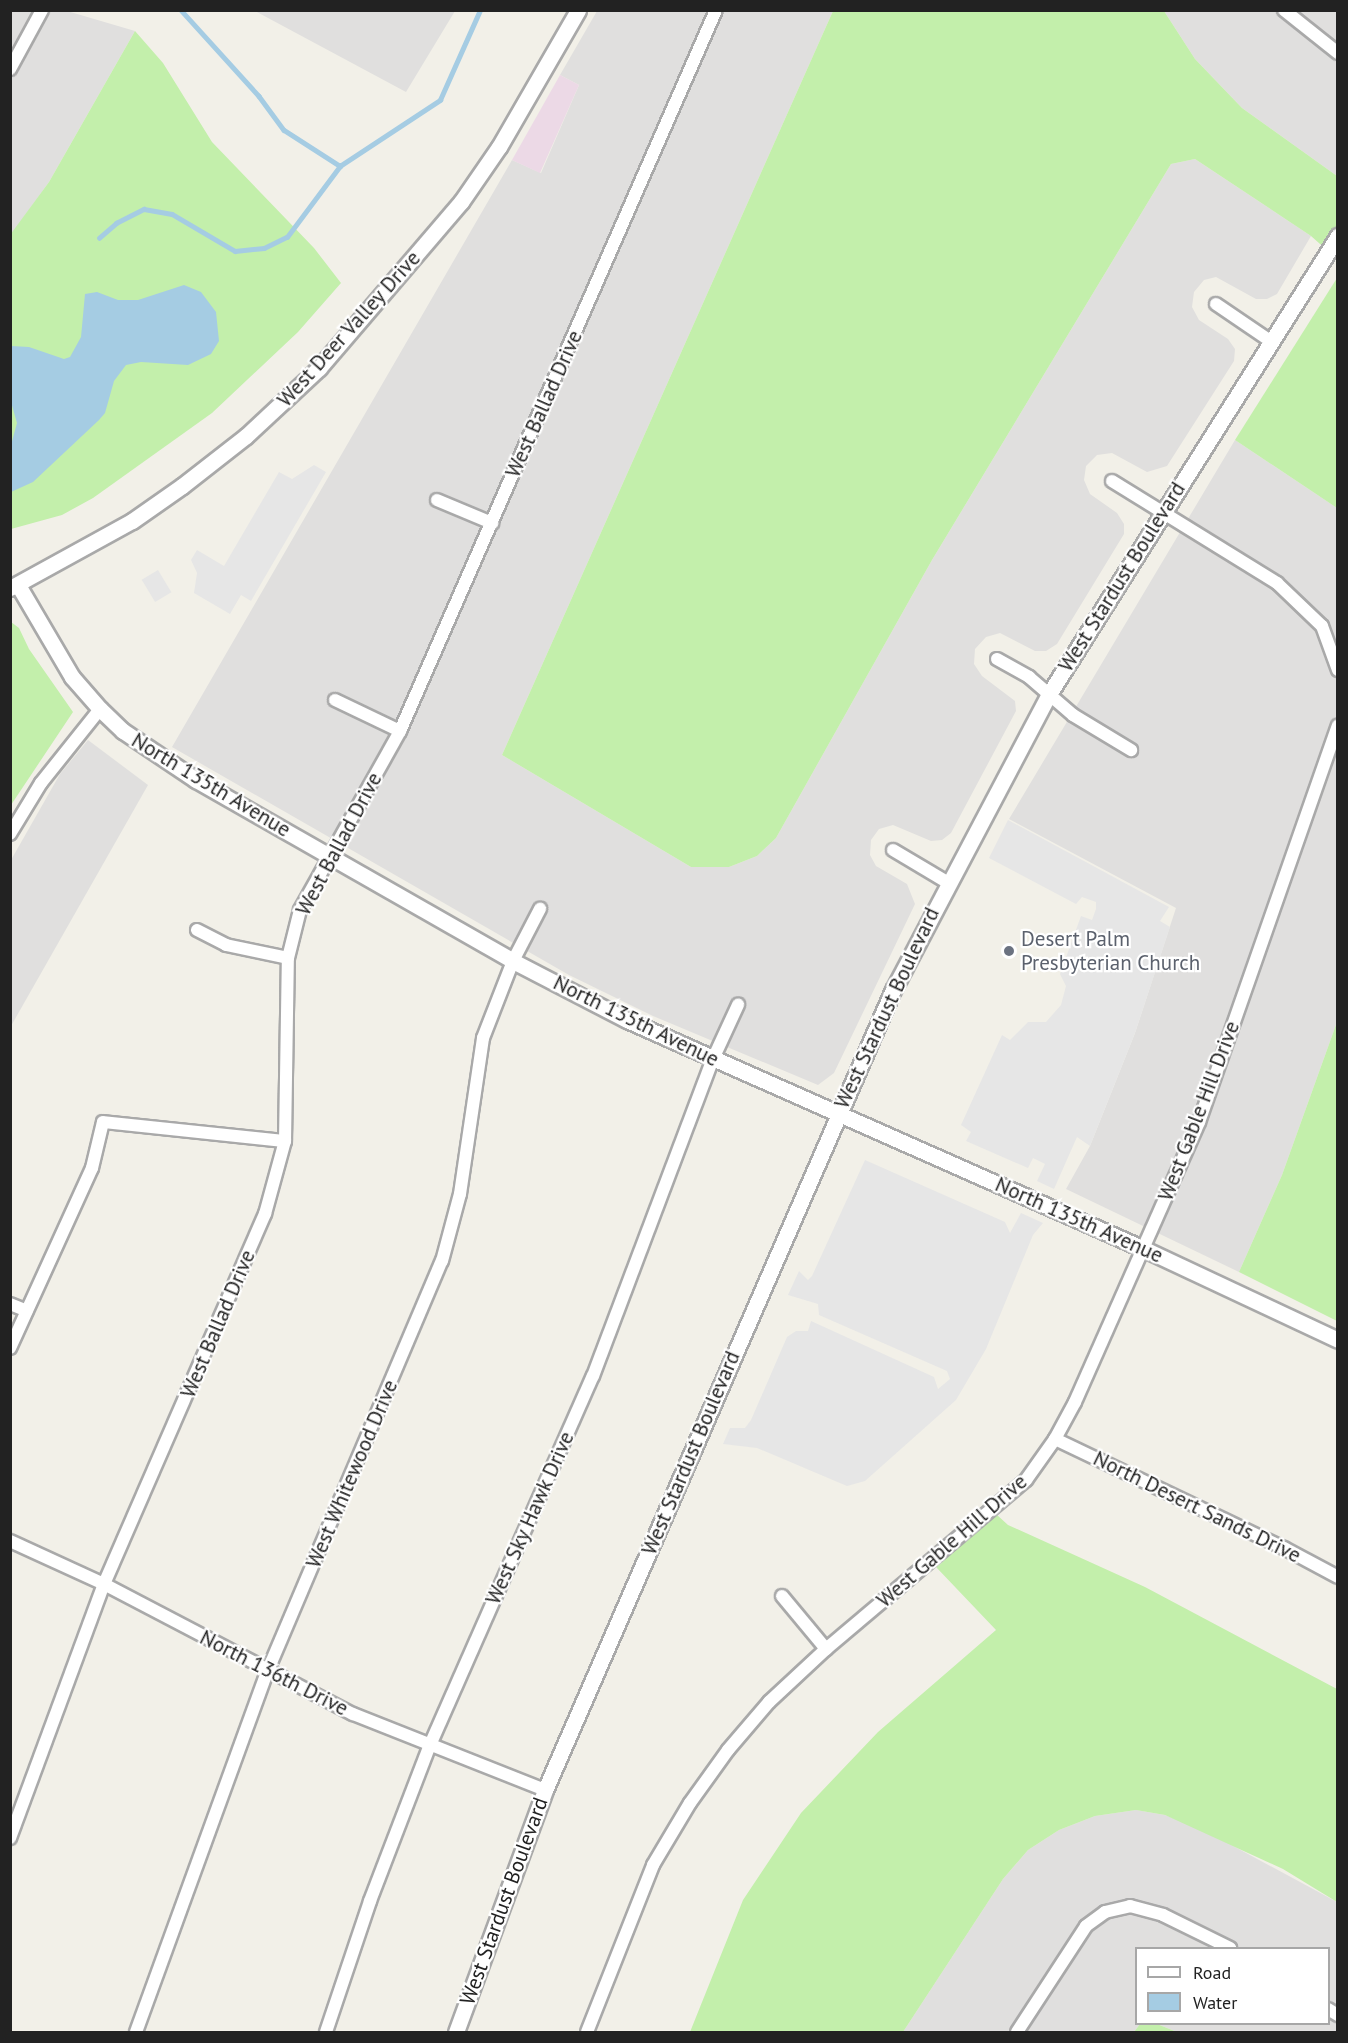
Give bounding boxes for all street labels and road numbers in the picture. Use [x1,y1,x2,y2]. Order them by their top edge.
street label: West Deer Valley Drive [272,245,426,413]
street label: West Ballad Drive [500,327,588,481]
street label: West Stardust Boulevard [1053,478,1191,676]
street label: North 135th Avenue [127,727,295,843]
street label: West Ballad Drive [291,768,387,920]
street label: West Stardust Boulevard [829,903,945,1113]
street label: North 135th Avenue [549,970,723,1072]
street label: West Gable Hill Drive [1153,1018,1245,1204]
street label: North 135th Avenue [991,1172,1167,1268]
street label: West Ballad Drive [176,1246,260,1402]
street label: West Stardust Boulevard [637,1347,745,1559]
street label: West Whitewood Drive [301,1376,403,1572]
street label: West Sky Hawk Drive [480,1427,580,1609]
street label: North Desert Sands Drive [1089,1446,1305,1568]
street label: West Gable Hill Drive [872,1469,1032,1613]
street label: North 136th Drive [196,1625,352,1721]
street label: West Stardust Boulevard [455,1794,553,2008]

